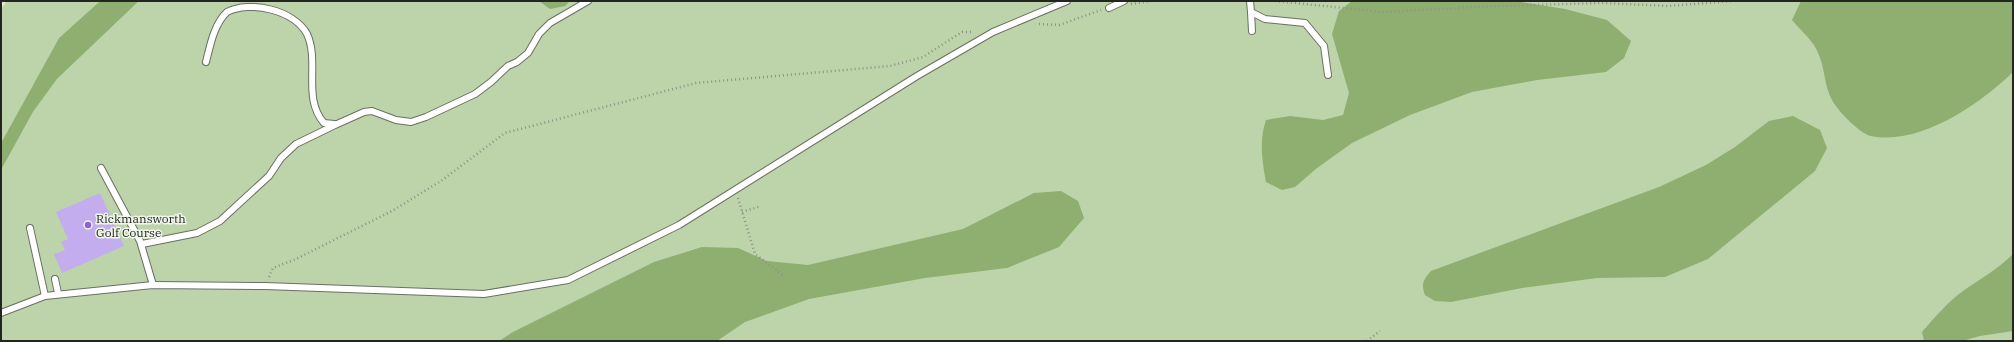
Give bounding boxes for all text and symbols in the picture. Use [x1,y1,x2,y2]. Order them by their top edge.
place label: Rickmansworth Golf Course [96,211,186,240]
marker: Rickmansworth Golf Course [83,220,93,230]

